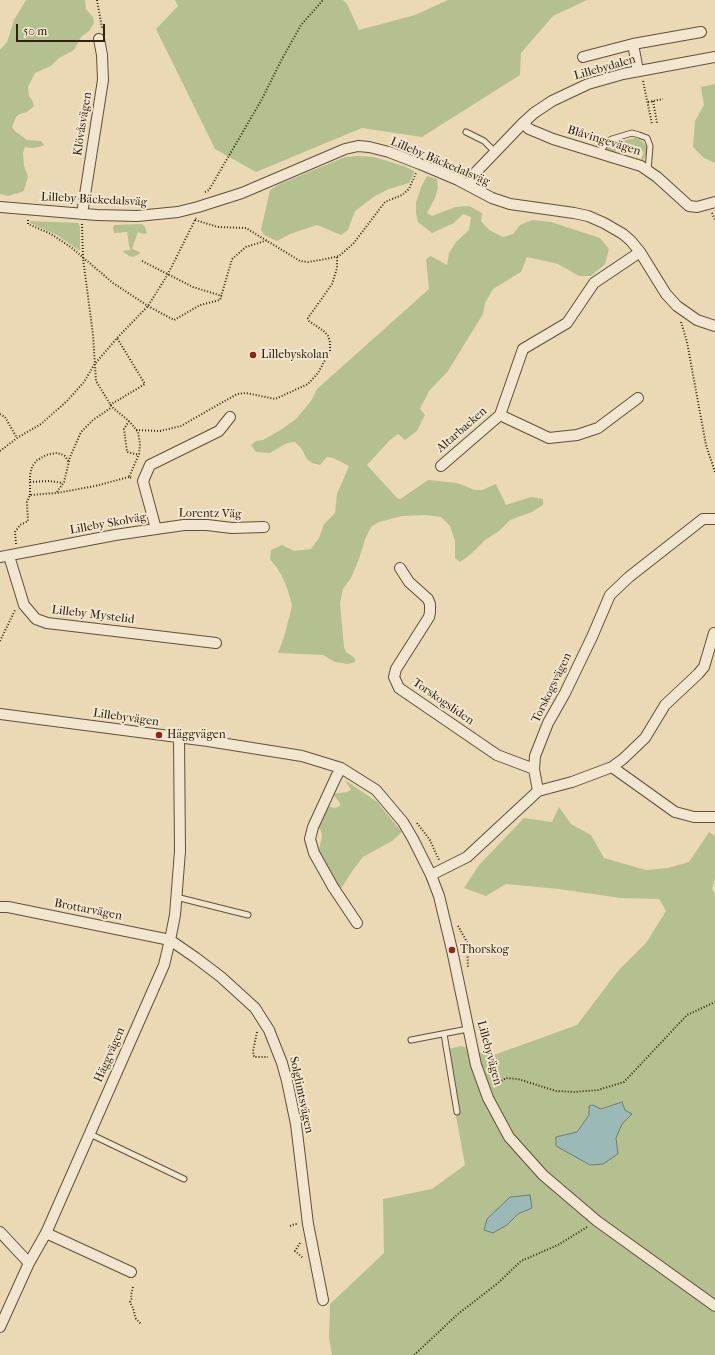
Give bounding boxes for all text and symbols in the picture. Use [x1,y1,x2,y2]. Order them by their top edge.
scale bar [18,16,107,42]
text: 50 m [23,24,47,38]
street label: Lillebydalen [573,52,637,84]
street label: Klövåsvägen [71,91,95,157]
street label: Blåvingevägen [566,123,642,159]
street label: Lilleby Bäckedalsväg [388,135,492,189]
street label: Lilleby Bäckedalsväg [41,190,147,210]
place label: Lillebyskolan [261,348,329,362]
marker: Lillebyskolan [248,350,258,360]
street label: Altarbacken [434,404,490,456]
street label: Lorentz Väg [178,506,242,522]
street label: Lilleby Skolväg [69,510,147,538]
street label: Lilleby Mystelid [51,603,135,627]
street label: Torskogsvägen [529,651,575,725]
street label: Torskogsliden [410,676,476,728]
street label: Lillebyvägen [92,706,160,730]
place label: Häggvägen [167,728,226,742]
marker: Häggvägen [154,730,164,740]
street label: Brottarvägen [53,896,123,924]
place label: Thorskog [460,943,509,957]
marker: Thorskog [447,945,457,955]
street label: Lillebyvägen [473,1019,505,1087]
street label: Häggvägen [91,1025,129,1085]
street label: Solglimtsvägen [286,1055,316,1135]

